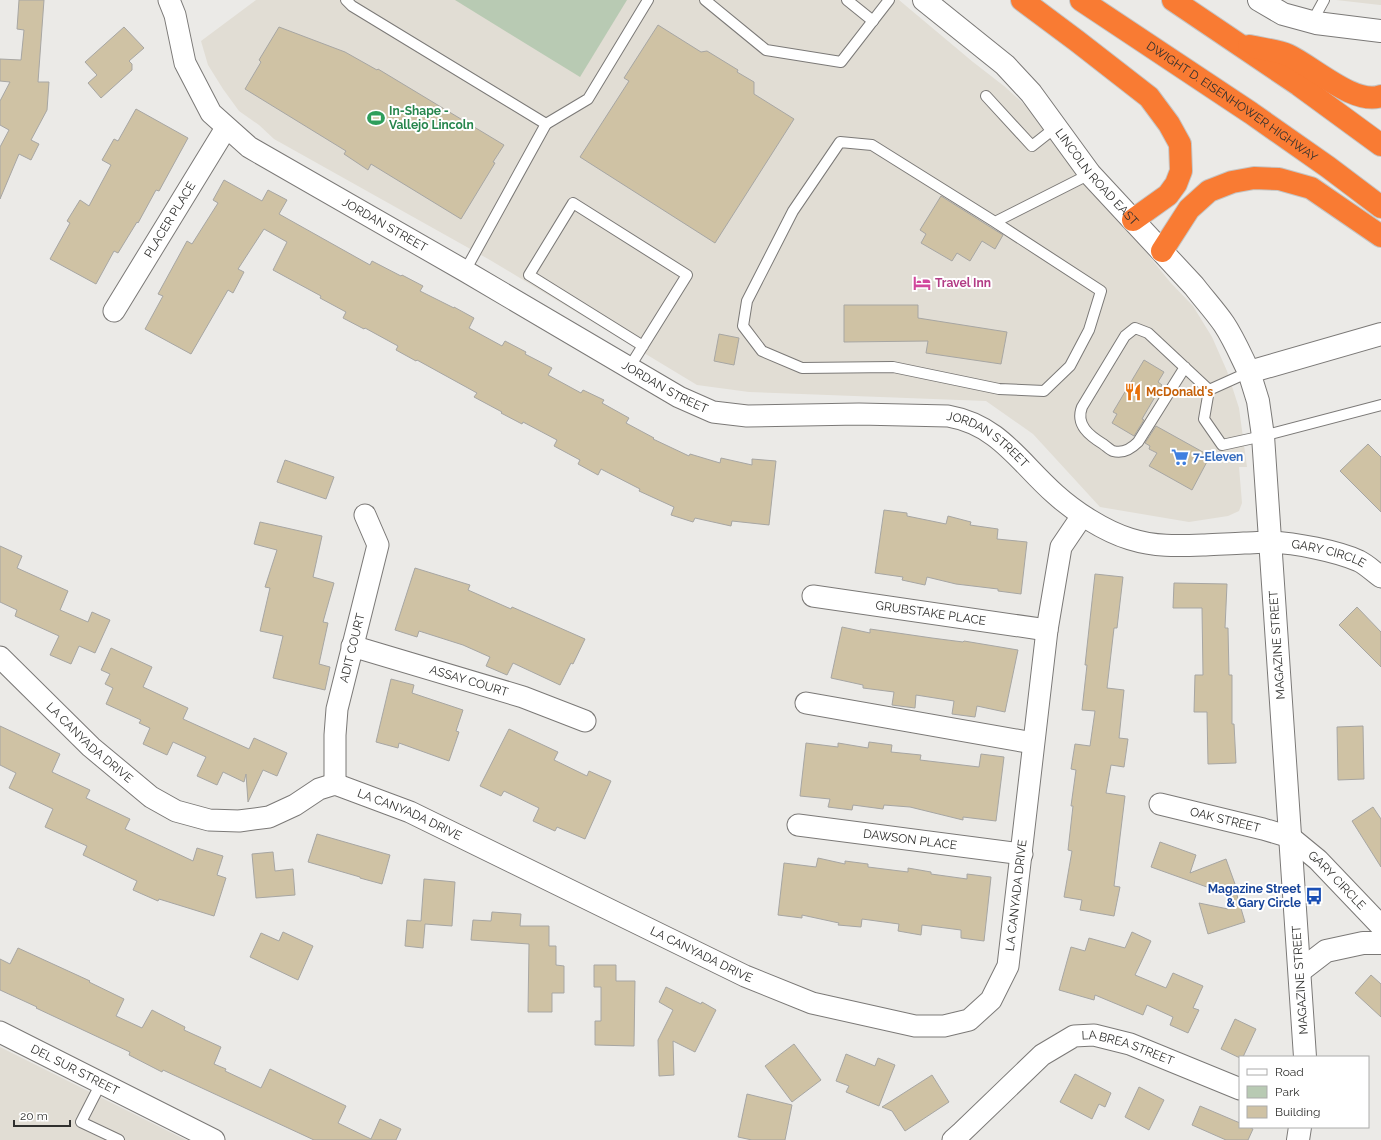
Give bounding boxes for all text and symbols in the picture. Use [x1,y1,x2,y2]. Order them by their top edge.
street label: DWIGHT D. EISENHOWER HIGHWAY [1144,39,1320,165]
place label: In-Shape - Vallejo Lincoln [389,104,474,132]
sports icon: In-Shape - Vallejo Lincoln [366,108,386,128]
street label: LINCOLN ROAD EAST [1052,126,1142,229]
street label: PLACER PLACE [141,179,198,260]
street label: JORDAN STREET [340,195,430,255]
hotel icon: Travel Inn [912,273,932,293]
place label: Travel Inn [935,276,991,290]
street label: JORDAN STREET [620,358,711,416]
restaurant icon: McDonald's [1123,382,1143,402]
place label: McDonald's [1146,385,1213,399]
street label: JORDAN STREET [946,409,1032,471]
supermarket icon: 7-Eleven [1170,447,1190,467]
place label: 7-Eleven [1193,450,1243,464]
street label: GARY CIRCLE [1291,537,1368,570]
street label: MAGAZINE STREET [1266,589,1288,700]
street label: GRUBSTAKE PLACE [875,598,987,628]
street label: ADIT COURT [337,611,368,684]
street label: ASSAY COURT [428,663,511,699]
street label: LA CANYADA DRIVE [43,700,136,786]
street label: LA CANYADA DRIVE [355,786,464,843]
street label: OAK STREET [1189,805,1262,835]
street label: DAWSON PLACE [862,826,958,853]
street label: LA CANYADA DRIVE [1003,839,1030,952]
street label: GARY CIRCLE [1305,848,1368,912]
place label: Magazine Street & Gary Circle [1208,882,1301,910]
bus stop icon: Magazine Street & Gary Circle [1304,886,1324,906]
street label: LA CANYADA DRIVE [648,924,755,985]
street label: MAGAZINE STREET [1289,924,1311,1035]
street label: LA BREA STREET [1081,1028,1176,1068]
street label: DEL SUR STREET [28,1042,122,1098]
legend [1239,1056,1369,1128]
text: Road [1275,1065,1304,1079]
text: Park [1275,1085,1300,1099]
scale bar [14,1102,70,1128]
text: Building [1275,1105,1321,1119]
text: 20 m [20,1109,48,1123]

